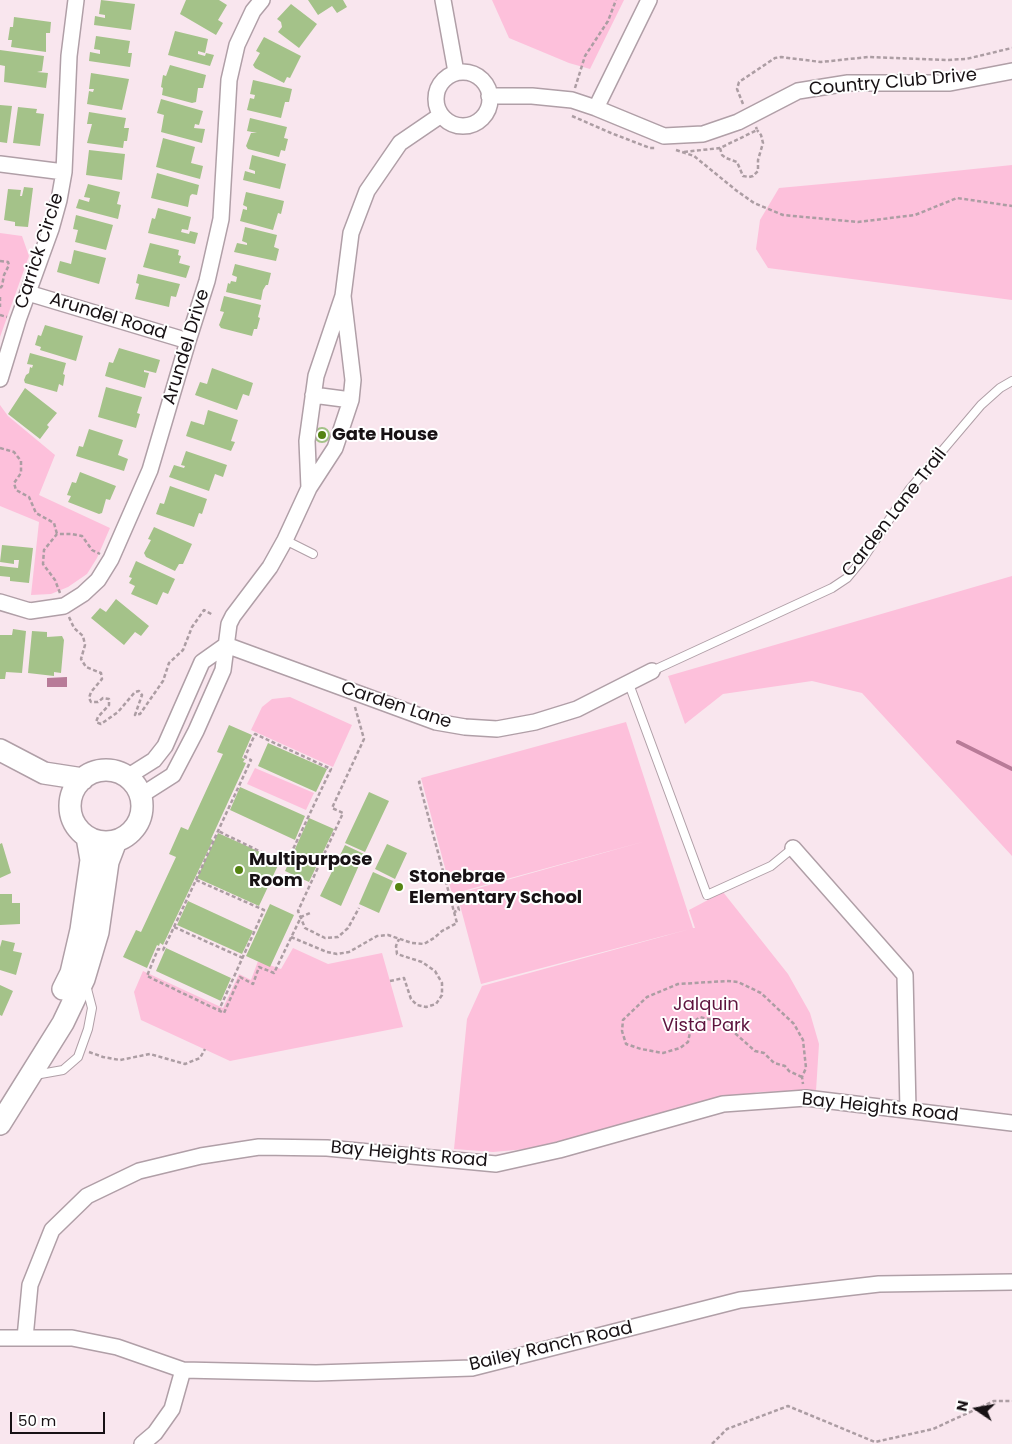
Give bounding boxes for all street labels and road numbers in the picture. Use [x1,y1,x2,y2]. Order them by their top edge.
street label: Country Club Drive [808,65,978,101]
street label: Carrick Circle [11,190,69,312]
street label: Arundel Drive [159,287,215,407]
street label: Arundel Road [47,289,169,345]
street label: Carden Lane Trail [838,444,952,582]
street label: Carden Lane [338,678,454,734]
street label: Bay Heights Road [801,1089,959,1127]
street label: Bay Heights Road [330,1137,488,1173]
street label: Bailey Ranch Road [467,1318,635,1376]

